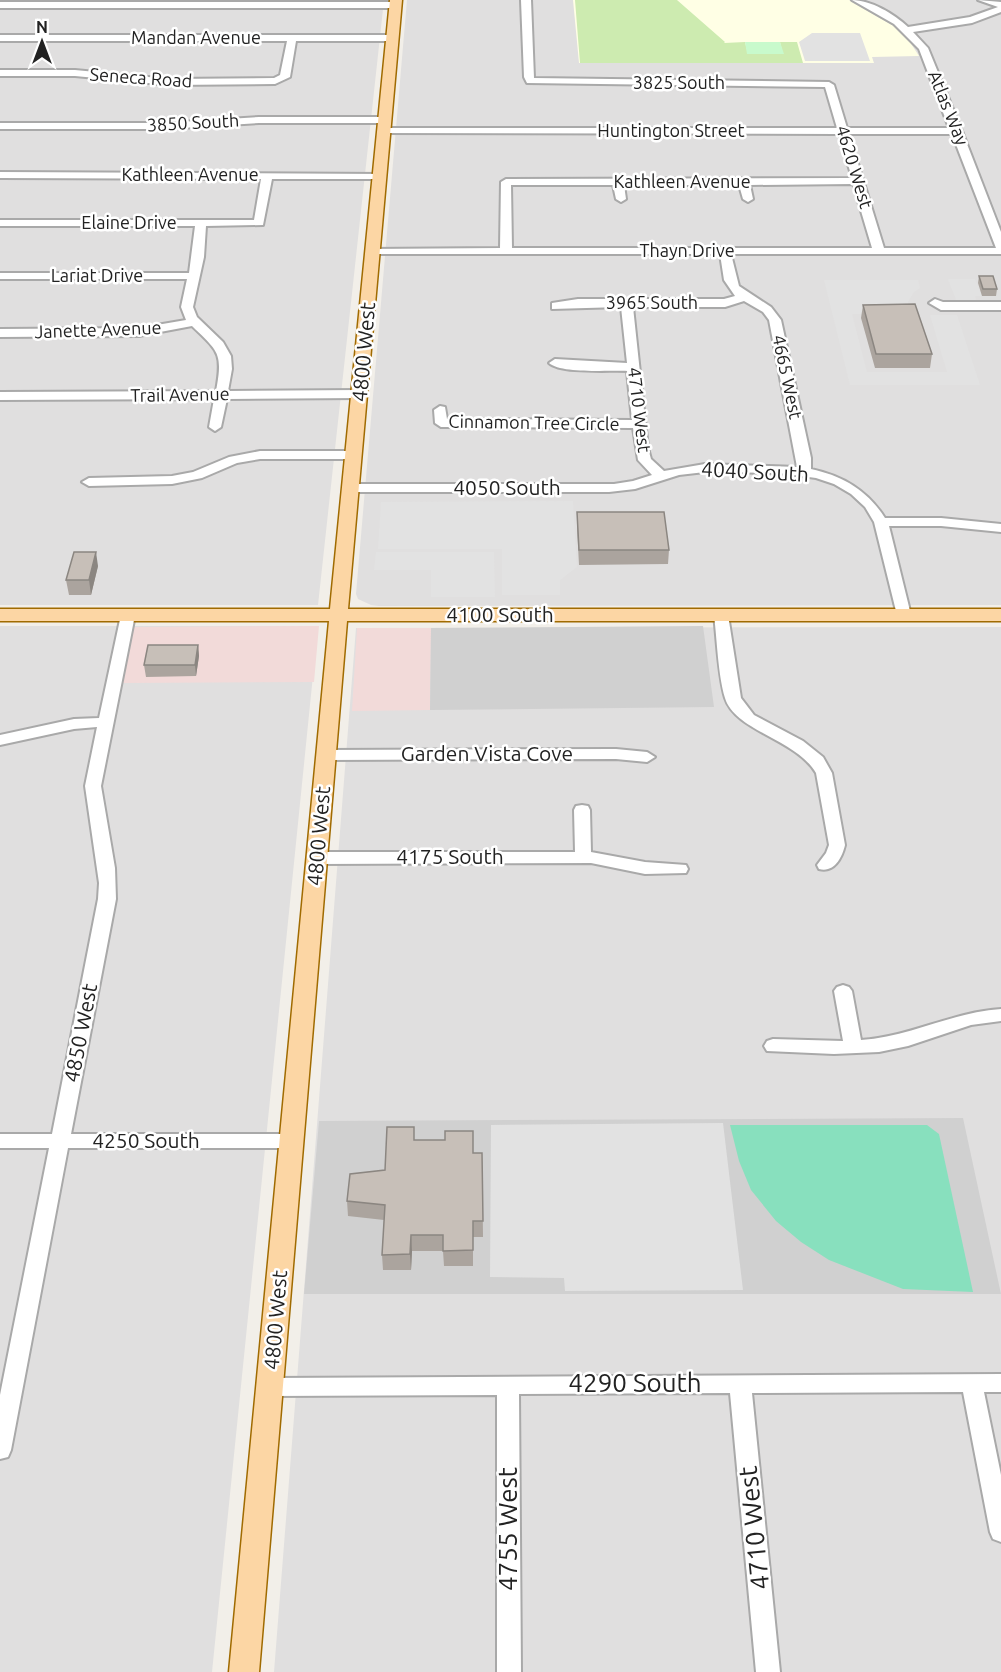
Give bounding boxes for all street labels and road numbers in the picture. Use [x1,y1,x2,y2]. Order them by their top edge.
street label: Mandan Avenue [131,27,261,47]
street label: Seneca Road [89,63,193,91]
street label: Atlas Way [925,67,973,148]
street label: 3825 South [633,72,725,92]
street label: 3850 South [146,110,240,134]
street label: Huntington Street [597,120,745,140]
street label: 4620 West [833,123,877,211]
street label: Kathleen Avenue [121,164,259,184]
street label: Kathleen Avenue [613,171,751,191]
street label: Elaine Drive [81,212,177,232]
street label: Thayn Drive [639,240,735,260]
street label: Lariat Drive [51,265,143,285]
street label: 3965 South [606,292,698,312]
street label: 4800 West [347,301,379,403]
street label: Janette Avenue [34,317,162,341]
street label: 4665 West [769,333,807,421]
street label: 4710 West [625,366,655,454]
street label: Trail Avenue [130,383,230,405]
street label: Cinnamon Tree Circle [448,411,620,433]
street label: 4040 South [701,456,809,486]
street label: 4050 South [453,475,561,499]
street label: 4100 South [446,602,554,626]
street label: Garden Vista Cove [401,741,573,765]
street label: 4800 West [302,785,334,887]
street label: 4175 South [396,844,504,868]
street label: 4850 West [59,981,101,1084]
street label: 4250 South [92,1128,200,1152]
street label: 4800 West [259,1269,291,1371]
street label: 4290 South [568,1368,702,1397]
street label: 4710 West [733,1465,774,1591]
street label: 4755 West [493,1467,522,1591]

